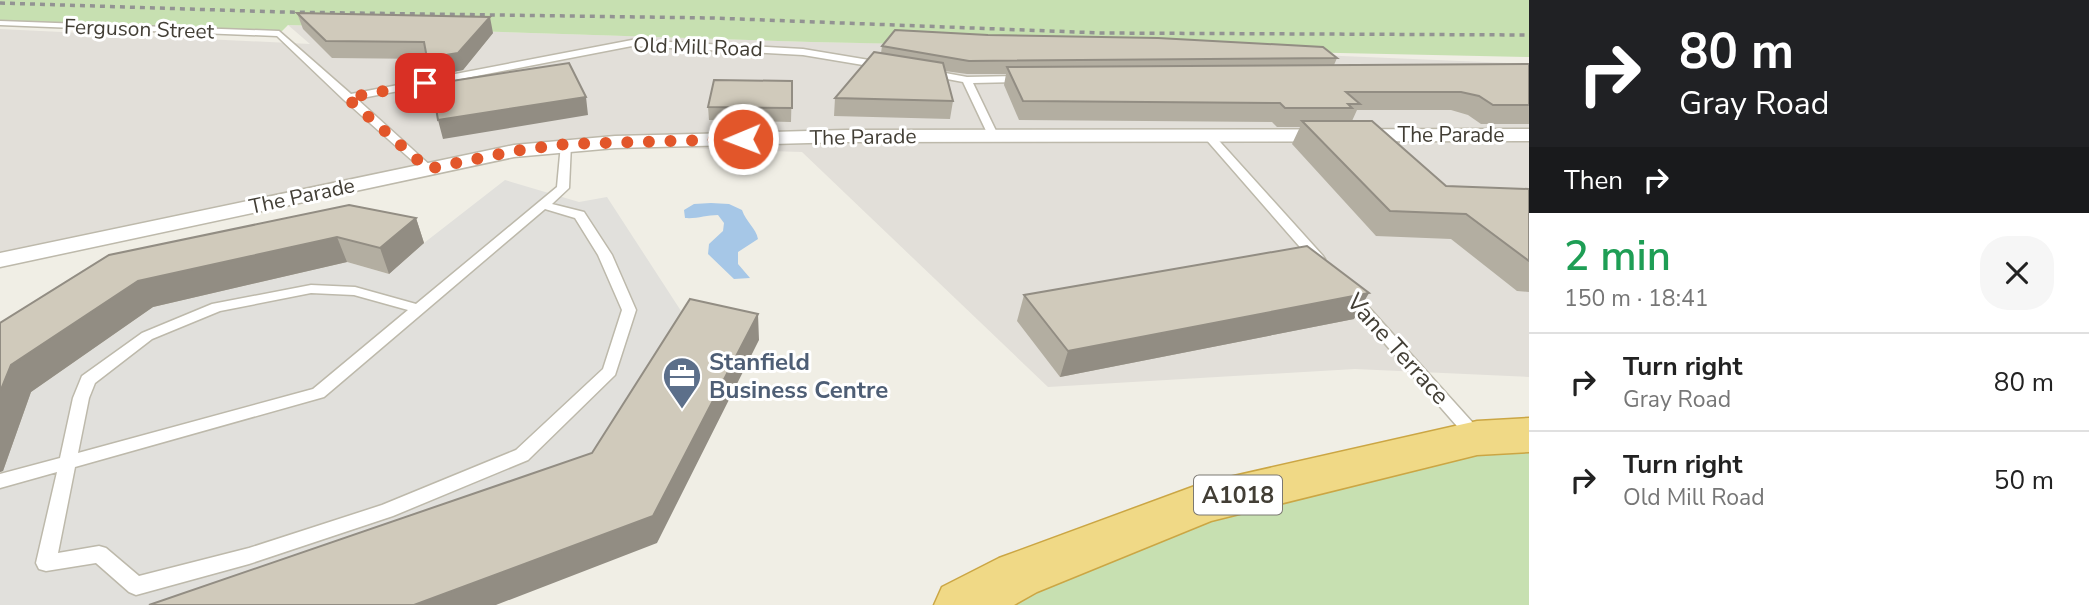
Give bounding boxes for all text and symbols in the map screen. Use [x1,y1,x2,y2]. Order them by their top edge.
street label: Ferguson Street [63,12,215,46]
text: 80 m [1679,18,1794,85]
icon: right [1564,28,1655,119]
street label: Old Mill Road [633,31,763,63]
pin [395,53,455,113]
icon: arrive [406,64,444,102]
text: Gray Road [1679,82,1829,125]
position arrow [706,102,780,176]
street label: The Parade [1397,121,1505,149]
street label: The Parade [809,122,917,152]
icon: right [1637,161,1675,199]
text: Then [1564,163,1623,198]
street label: The Parade [247,171,357,221]
text: 2 min [1564,228,1671,285]
button: close [1980,236,2054,310]
text: 150 m · 18:41 [1564,283,1709,314]
street label: Vane Terrace [1339,286,1456,411]
place label: Stanfield Business Centre [709,346,888,406]
text: Turn right [1623,349,1742,384]
office icon: Stanfield Business Centre [661,355,703,410]
icon: right [1564,363,1602,401]
text: 80 m [1994,365,2054,400]
text: Gray Road [1623,384,1731,415]
text: Turn right [1623,447,1742,482]
icon: right [1564,461,1602,499]
text: 50 m [1994,463,2054,498]
road number: A1018 [1194,475,1282,514]
text: Old Mill Road [1623,482,1765,513]

